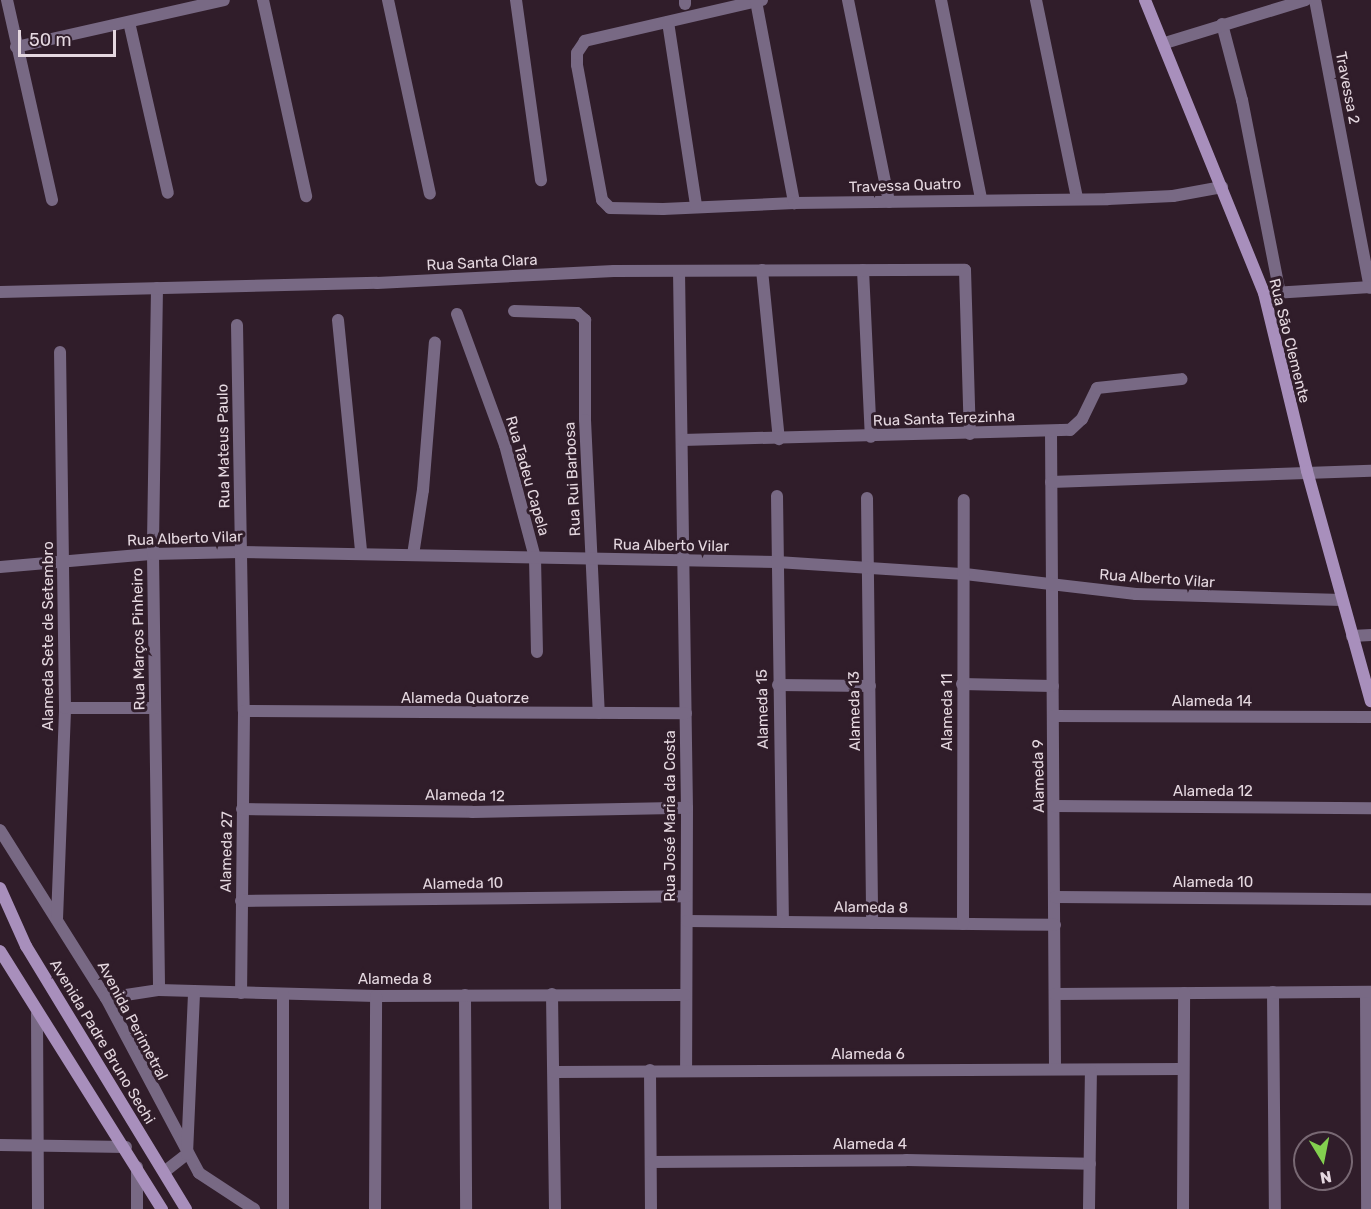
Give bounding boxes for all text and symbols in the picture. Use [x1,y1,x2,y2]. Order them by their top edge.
scale bar [21,18,118,56]
text: 50 m [29,29,72,51]
street label: Travessa 2 [1331,50,1363,126]
street label: Travessa Quatro [849,175,961,197]
street label: Rua Santa Clara [426,251,538,275]
street label: Rua São Clemente [1265,277,1313,405]
street label: Rua Mateus Paulo [214,384,234,508]
street label: Rua Santa Terezinha [872,408,1016,430]
street label: Rua Tadeu Capela [501,414,553,538]
street label: Rua Rui Barbosa [561,421,585,537]
street label: Rua Alberto Vilar [126,528,244,550]
street label: Rua Alberto Vilar [612,536,730,556]
street label: Alameda Sete de Setembro [40,541,58,731]
street label: Rua Alberto Vilar [1098,566,1216,592]
street label: Rua Marços Pinheiro [129,568,149,710]
street label: Alameda 15 [753,669,773,749]
street label: Alameda 13 [845,671,865,751]
street label: Alameda 11 [939,673,957,751]
street label: Alameda Quatorze [401,690,529,708]
street label: Alameda 14 [1172,693,1252,711]
street label: Rua José Maria da Costa [662,730,680,902]
street label: Alameda 9 [1029,739,1049,813]
street label: Alameda 12 [1173,783,1253,801]
street label: Alameda 12 [425,786,505,806]
street label: Alameda 27 [217,811,237,893]
street label: Alameda 10 [423,874,503,894]
street label: Alameda 10 [1173,874,1253,892]
street label: Alameda 8 [834,898,908,918]
street label: Avenida Padre Bruno Sechi [46,956,158,1128]
street label: Avenida Perimetral [93,959,171,1083]
street label: Alameda 8 [358,971,432,989]
street label: Alameda 6 [831,1046,905,1064]
north arrow [1293,1131,1353,1191]
street label: Alameda 4 [833,1136,907,1154]
text: N [1319,1167,1333,1188]

